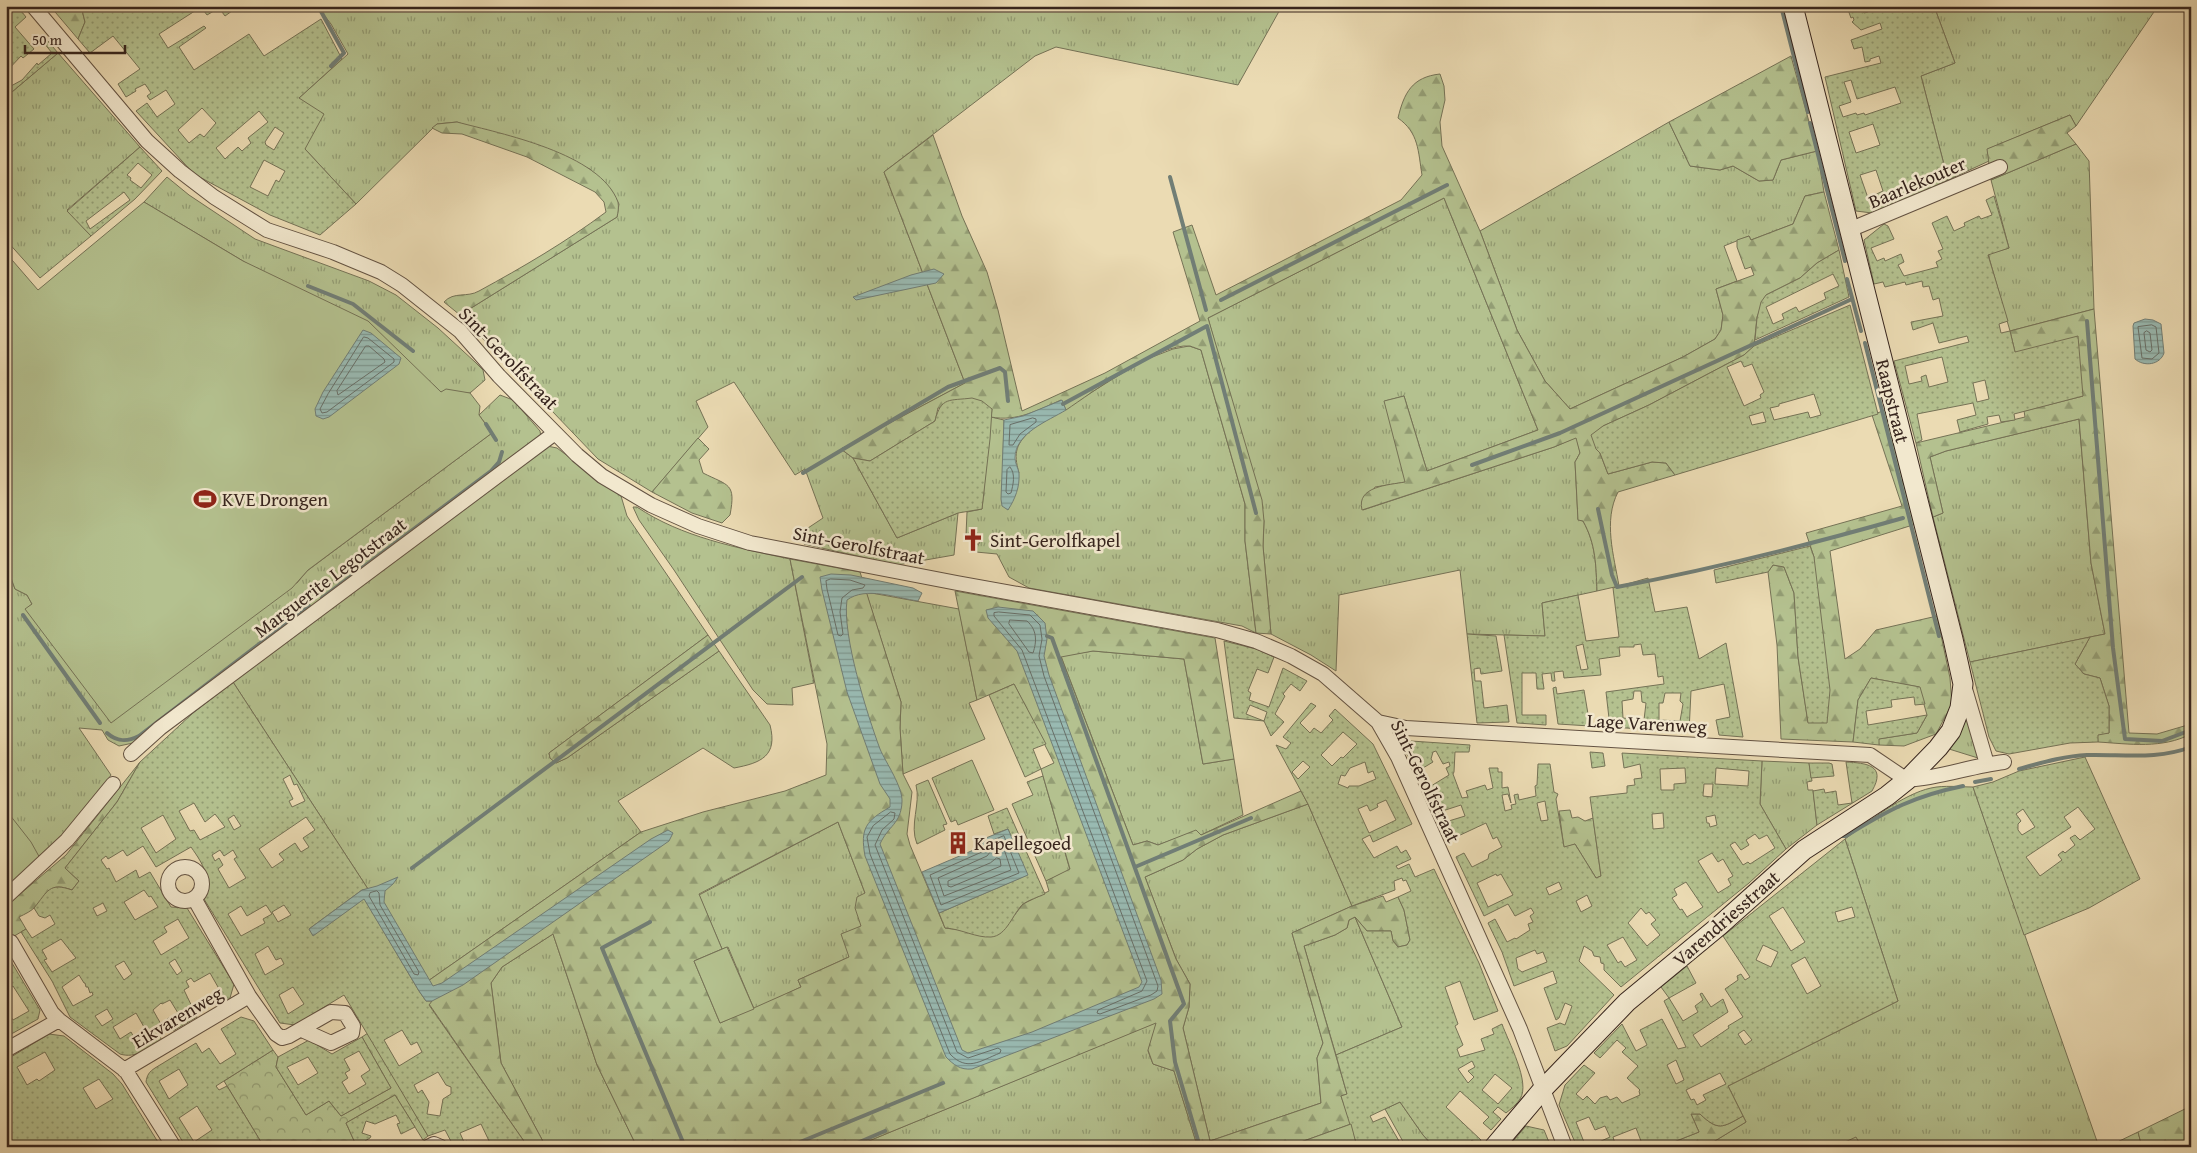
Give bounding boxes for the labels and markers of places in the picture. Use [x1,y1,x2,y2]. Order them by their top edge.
place label: KVE Drongen [222,485,328,513]
sports icon: KVE Drongen [192,486,218,512]
place label: Sint-Gerolfkapel [990,526,1120,554]
church icon: Sint-Gerolfkapel [960,527,986,553]
place label: Kapellegoed [974,829,1072,857]
building icon: Kapellegoed [945,830,971,856]

